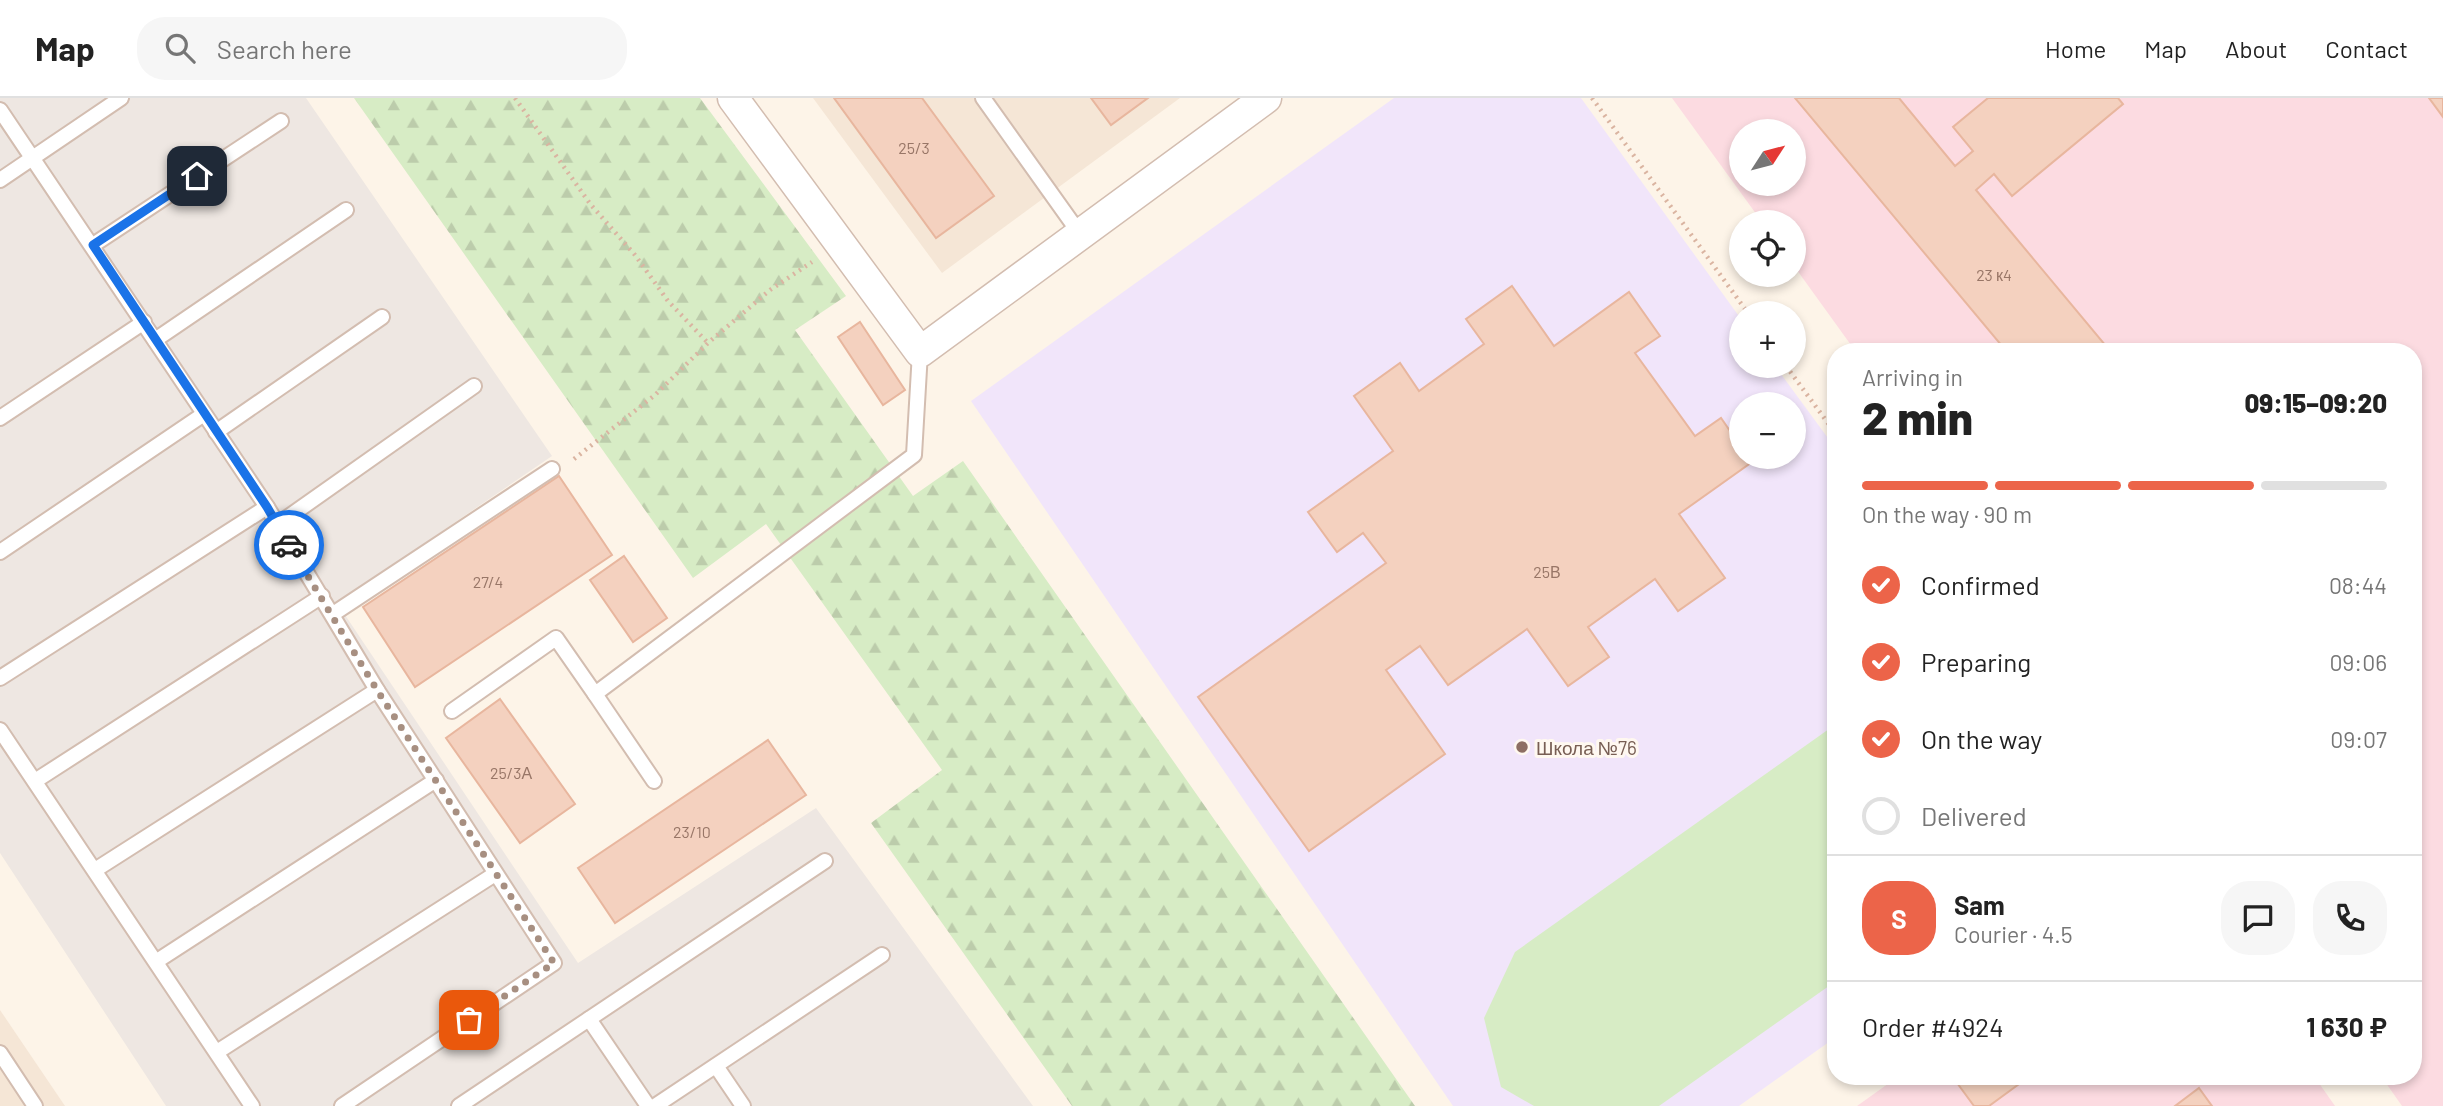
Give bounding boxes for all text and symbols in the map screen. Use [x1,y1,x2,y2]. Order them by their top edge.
search box [137,17,627,80]
text: Map [35,28,95,68]
icon: search [161,29,199,67]
text: Search here [217,33,352,64]
text: Home [2045,34,2106,63]
text: Map [2144,34,2187,63]
text: About [2225,34,2287,63]
text: Contact [2325,34,2408,63]
north arrow [1729,119,1806,196]
map controls [1729,119,1806,469]
house number: 25/3 [898,138,930,157]
pin [167,146,227,206]
icon: home [178,157,216,195]
button: locate [1729,210,1806,287]
house number: 23 к4 [1976,265,2012,284]
button: + [1729,301,1806,378]
text: Arriving in [1862,363,1963,391]
text: 09:15–09:20 [2244,387,2387,418]
text: 2 min [1862,389,1973,444]
button: − [1729,392,1806,469]
text: On the way · 90 m [1862,500,2032,528]
courier [254,510,324,580]
icon: car [270,526,308,564]
house number: 25В [1533,562,1561,581]
icon: check [1862,566,1900,604]
text: Confirmed [1921,569,2040,600]
text: 08:44 [2329,571,2387,599]
house number: 27/4 [473,572,503,591]
icon: check [1862,643,1900,681]
text: Preparing [1921,646,2031,677]
text: 09:06 [2329,648,2387,676]
icon: check [1862,720,1900,758]
text: On the way [1921,723,2042,754]
text: 09:07 [2330,725,2387,753]
place label: Школа №76 [1536,736,1637,759]
marker: Школа №76 [1514,739,1530,755]
house number: 25/3А [490,763,532,782]
text: Delivered [1921,800,2027,831]
house number: 23/10 [673,822,711,841]
button: chat [2221,881,2295,955]
button: phone [2313,881,2387,955]
text: Sam [1954,889,2005,920]
text: S [1891,903,1907,934]
text: Courier · 4.5 [1954,920,2073,948]
pin [439,990,499,1050]
icon: bag [450,1001,488,1039]
text: Order #4924 [1862,1011,2004,1042]
text: 1 630 ₽ [2306,1011,2387,1042]

